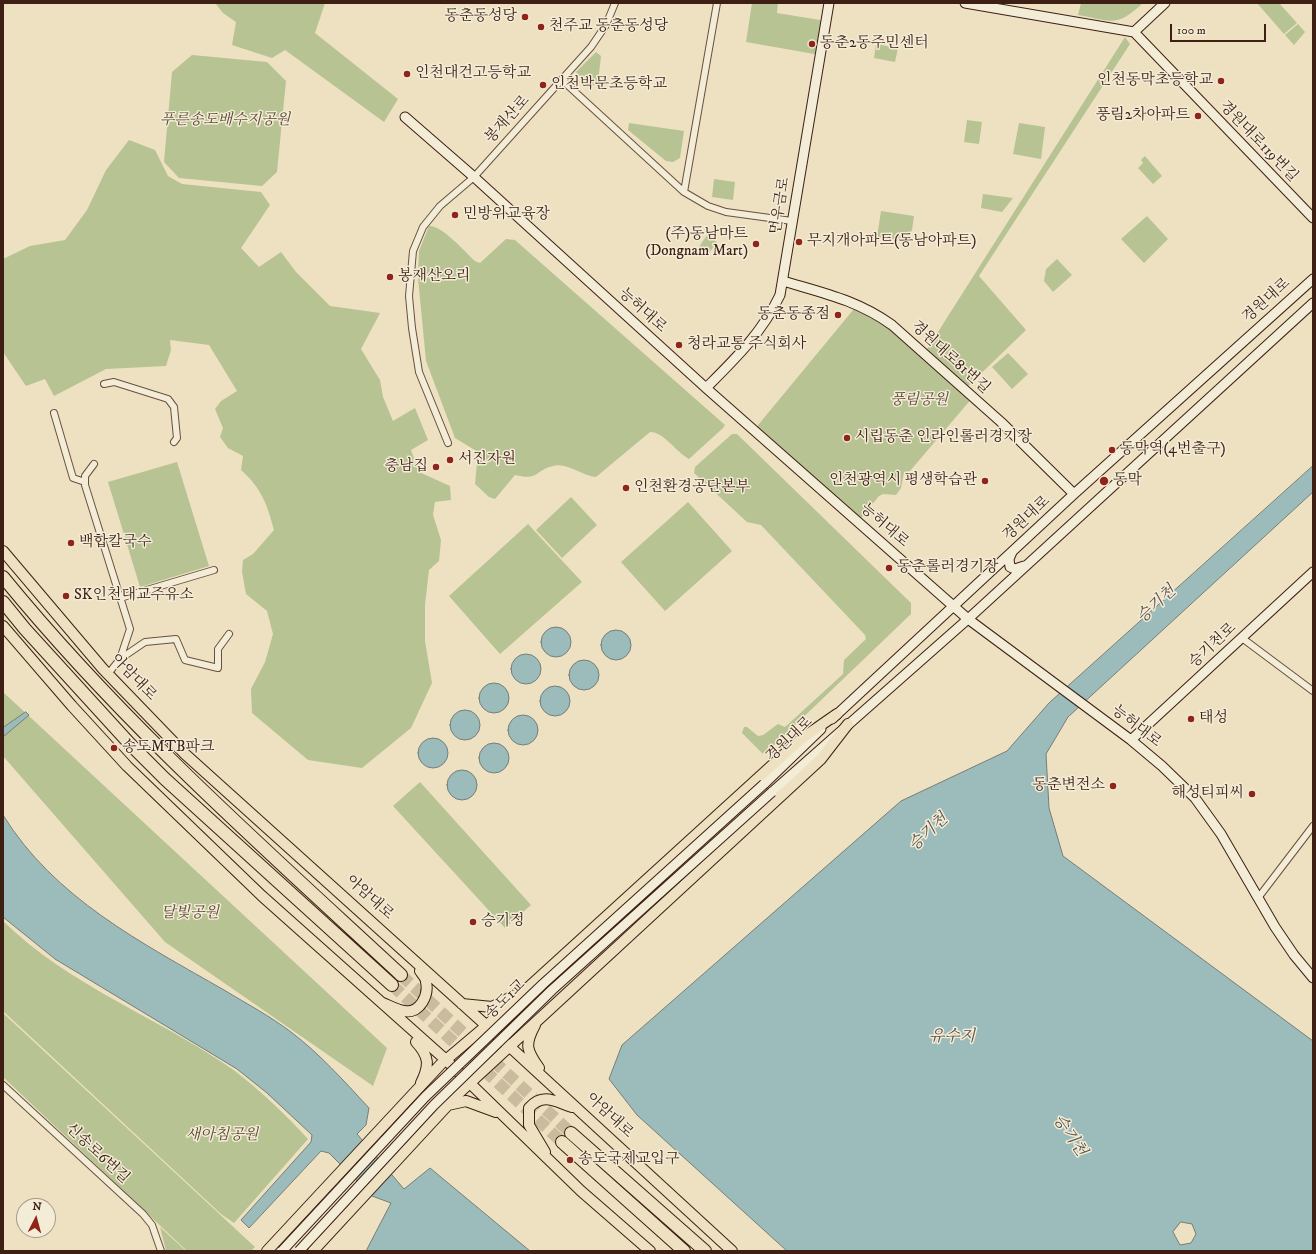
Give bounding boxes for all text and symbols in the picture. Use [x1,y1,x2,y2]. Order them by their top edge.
place label: 동춘동성당 [445,8,517,26]
marker: 동춘동성당 [520,12,530,22]
scale bar [1172,16,1268,42]
place label: 천주교 동춘동성당 [549,18,668,36]
marker: 천주교 동춘동성당 [536,22,546,32]
text: 100 m [1177,23,1206,38]
place label: 동춘2동주민센터 [820,35,929,53]
marker: 동춘2동주민센터 [807,39,817,49]
place label: 인천대건고등학교 [415,65,531,83]
marker: 인천대건고등학교 [402,69,412,79]
place label: 인천동막초등학교 [1097,72,1213,90]
place label: 인천박문초등학교 [551,76,667,94]
marker: 인천동막초등학교 [1216,76,1226,86]
marker: 인천박문초등학교 [538,80,548,90]
street label: 봉재산로 [482,92,534,148]
street label: 경원대로119번길 [1215,98,1301,186]
place label: 풍림2차아파트 [1096,107,1190,125]
marker: 풍림2차아파트 [1193,111,1203,121]
park label: 푸른송도배수지공원 [160,112,290,130]
street label: 먼우금로 [768,176,794,236]
place label: 민방위교육장 [463,206,550,224]
marker: 민방위교육장 [450,210,460,220]
place label: (주)동남마트 (Dongnam Mart) [645,226,748,261]
place label: 무지개아파트(동남아파트) [807,233,976,251]
marker: 무지개아파트(동남아파트) [794,237,804,247]
marker: (주)동남마트 (Dongnam Mart) [751,239,761,249]
place label: 봉재산오리 [398,268,470,286]
marker: 봉재산오리 [385,272,395,282]
street label: 경원대로 [1239,275,1295,327]
street label: 능허대로 [614,285,670,337]
place label: 동춘동종점 [758,306,830,324]
marker: 동춘동종점 [833,310,843,320]
street label: 경원대로81번길 [907,318,993,398]
place label: 청라교통 주식회사 [687,336,806,354]
marker: 청라교통 주식회사 [674,340,684,350]
park label: 풍림공원 [890,392,948,410]
place label: 시립동춘 인라인롤러경기장 [855,429,1032,447]
marker: 시립동춘 인라인롤러경기장 [842,433,852,443]
place label: 동막역(4번출구) [1120,441,1226,459]
marker: 동막역(4번출구) [1107,445,1117,455]
place label: 서진자원 [458,451,516,469]
marker: 서진자원 [445,455,455,465]
place label: 충남집 [385,458,428,476]
marker: 충남집 [431,462,441,472]
place label: 인천광역시 평생학습관 [829,472,977,490]
place label: 동막 [1113,472,1142,490]
marker: 동막 [1098,475,1110,487]
marker: 인천광역시 평생학습관 [980,476,990,486]
place label: 인천환경공단본부 [634,479,750,497]
marker: 인천환경공단본부 [621,483,631,493]
street label: 경원대로 [1000,493,1054,545]
street label: 능허대로 [856,500,912,552]
place label: 백합칼국수 [79,534,151,552]
marker: 백합칼국수 [66,538,76,548]
place label: 동춘롤러경기장 [897,559,998,577]
marker: 동춘롤러경기장 [884,563,894,573]
water label: 승기천 [1133,582,1181,628]
place label: SK인천대교주유소 [74,587,194,605]
marker: SK인천대교주유소 [61,591,71,601]
street label: 승기천로 [1186,620,1240,672]
street label: 아암대로 [106,651,160,705]
street label: 능허대로 [1108,702,1164,752]
place label: 태성 [1199,710,1228,728]
street label: 경원대로 [763,713,817,767]
marker: 태성 [1186,714,1196,724]
place label: 송도MTB파크 [122,739,215,757]
marker: 송도MTB파크 [109,743,119,753]
place label: 동춘변전소 [1033,777,1105,795]
marker: 동춘변전소 [1108,781,1118,791]
place label: 해성티피씨 [1172,785,1244,803]
marker: 해성티피씨 [1247,789,1257,799]
water label: 승기천 [905,810,953,856]
street label: 아암대로 [341,872,397,924]
park label: 달빛공원 [161,905,219,923]
place label: 승기정 [481,913,524,931]
marker: 승기정 [468,917,478,927]
street label: 송도1교 [482,977,530,1023]
water label: 유수지 [929,1028,975,1048]
street label: 아암대로 [582,1090,636,1142]
water label: 승기천 [1048,1111,1090,1161]
street label: 신송로6번길 [62,1120,132,1188]
park label: 새아침공원 [186,1127,258,1145]
place label: 송도국제교입구 [578,1151,679,1169]
marker: 송도국제교입구 [565,1155,575,1165]
north arrow [16,1198,56,1238]
text: N [32,1200,42,1214]

